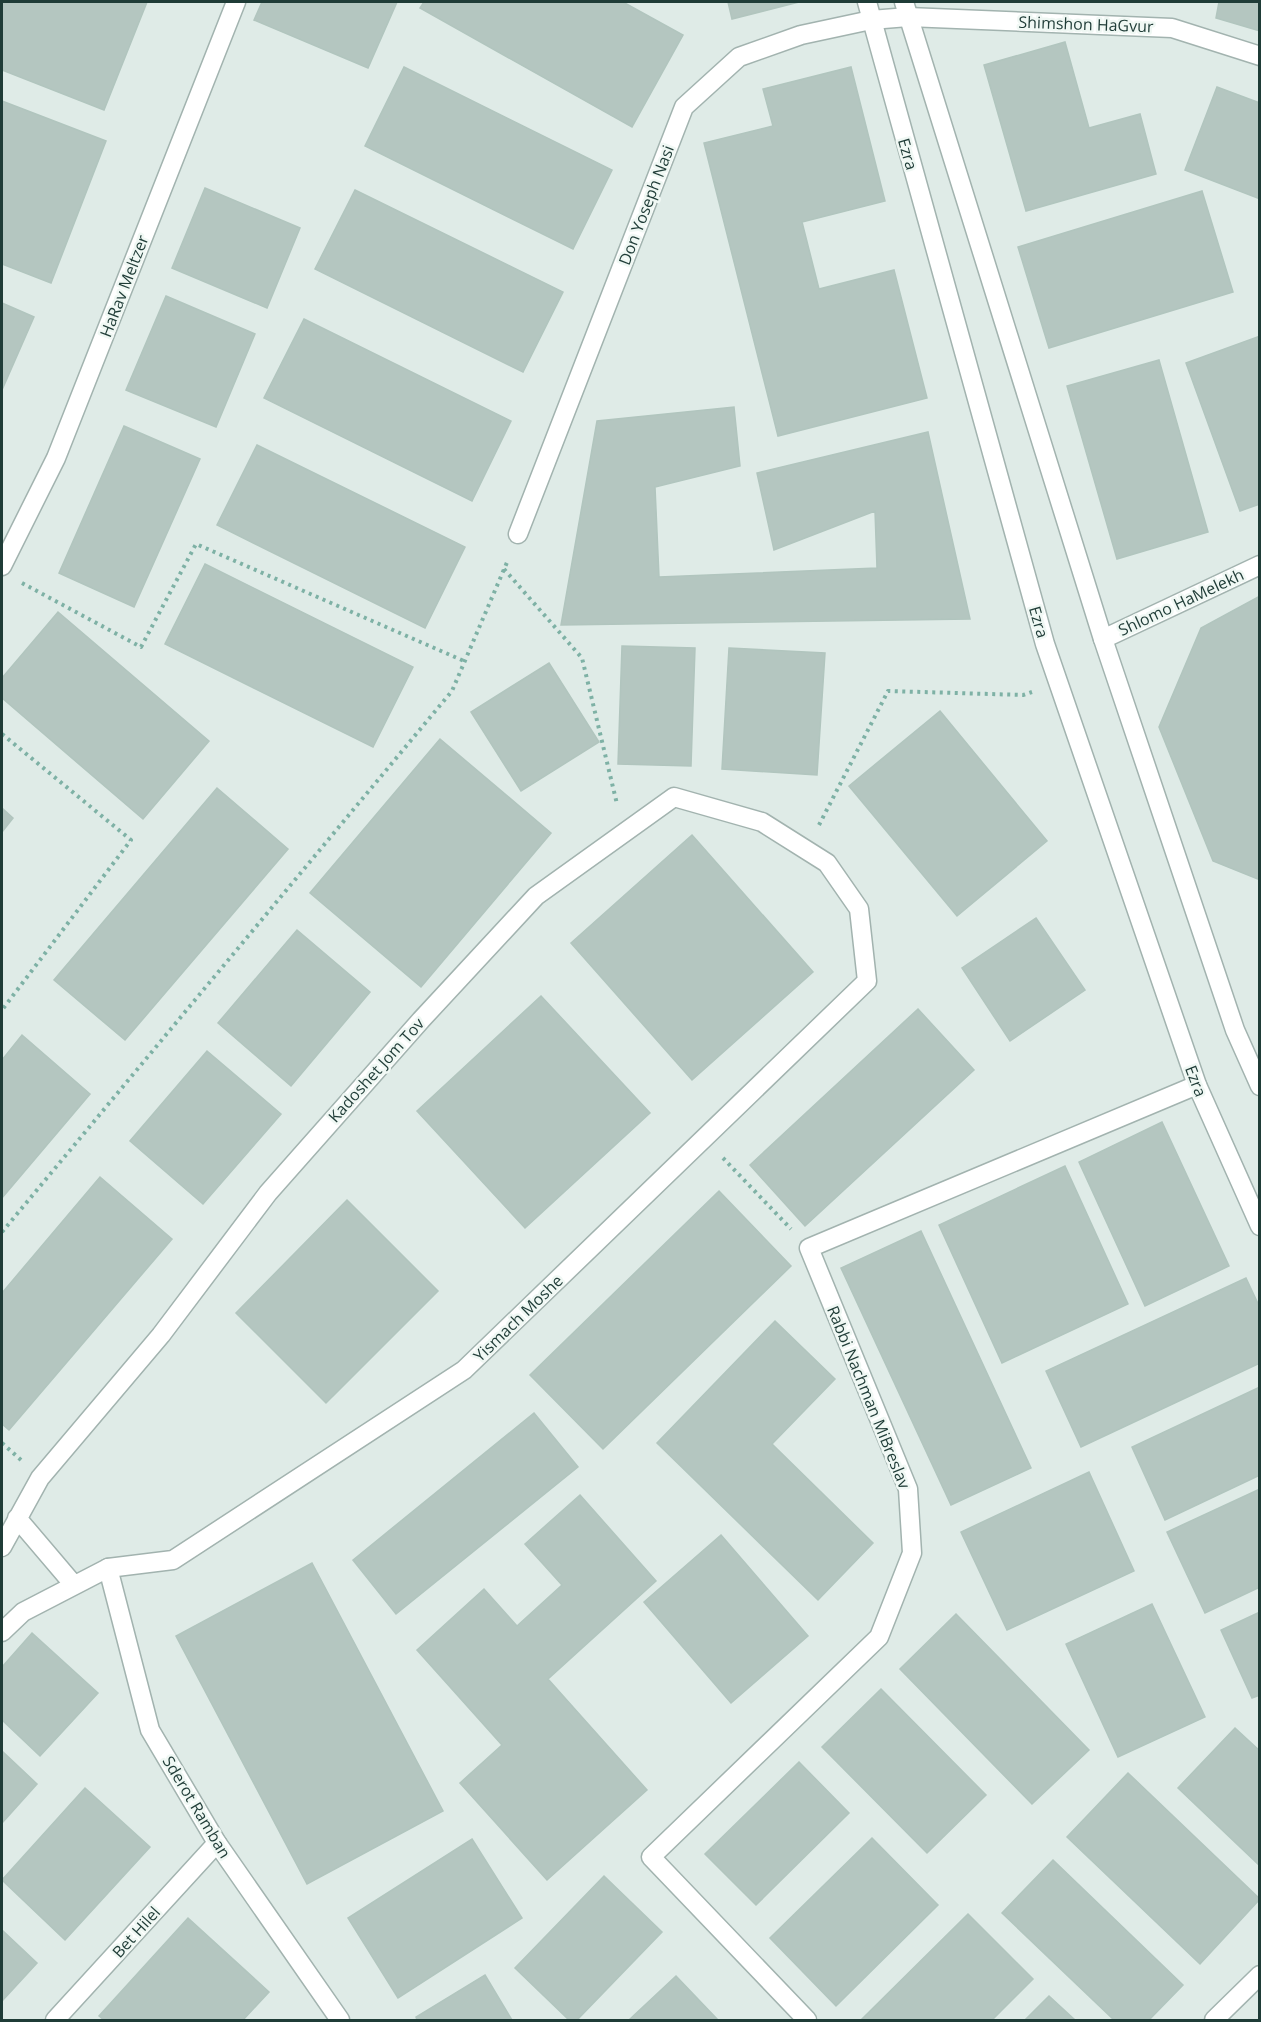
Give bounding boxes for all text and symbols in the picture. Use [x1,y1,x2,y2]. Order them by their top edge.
street label: Shimshon HaGvur [1018,11,1154,37]
street label: Ezra [893,136,923,172]
street label: Don Yoseph Nasi [613,142,679,268]
street label: HaRav Meltzer [94,231,154,340]
street label: Shlomo HaMelekh [1115,563,1247,641]
street label: Ezra [1024,604,1054,640]
street label: Kadoshet Jom Tov [323,1013,429,1127]
street label: Ezra [1180,1062,1212,1100]
street label: Yismach Moshe [468,1270,568,1366]
street label: Rabbi Nachman MiBreslav [822,1302,916,1492]
street label: Sderot Ramban [158,1752,236,1862]
street label: Bet Hilel [107,1902,165,1962]

